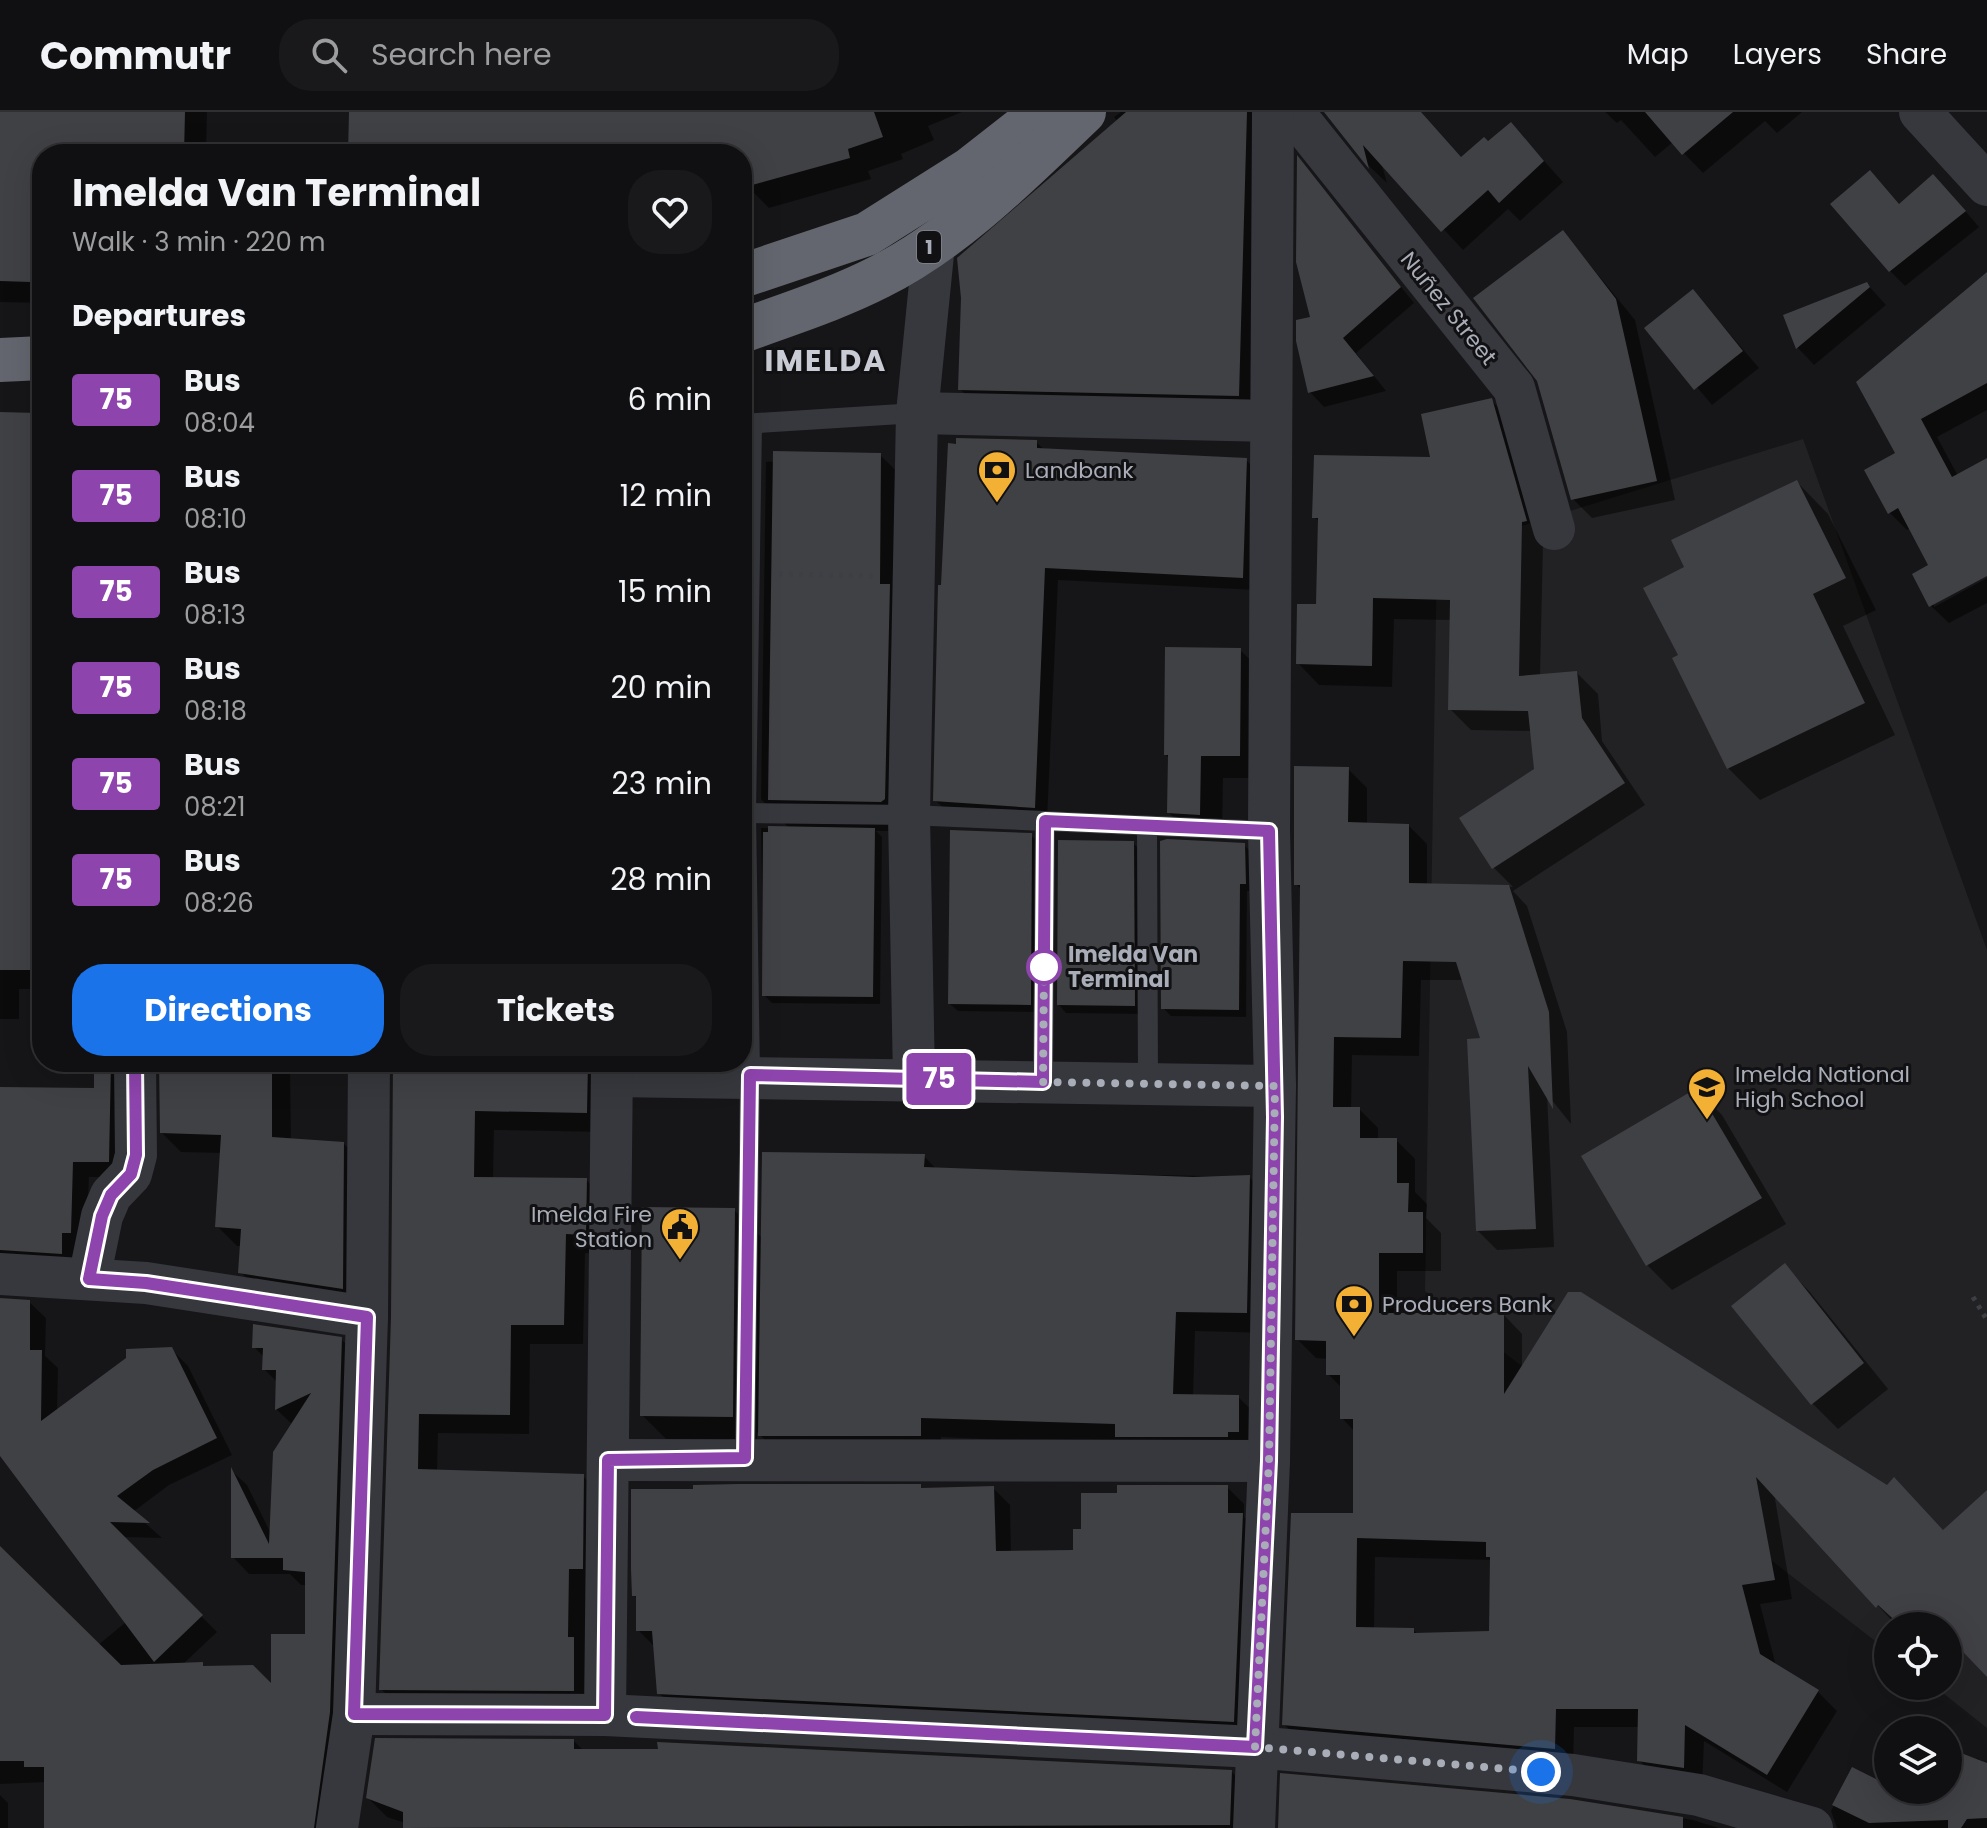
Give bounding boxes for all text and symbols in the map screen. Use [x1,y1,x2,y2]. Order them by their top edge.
search box [279,19,839,91]
text: Commutr [40,29,231,82]
icon: search [307,33,351,77]
text: Search here [371,33,552,76]
text: Map [1627,35,1689,74]
text: Layers [1733,35,1822,74]
text: Share [1866,35,1947,74]
text: Imelda Van Terminal [72,166,481,219]
button: heart [628,170,712,254]
text: Walk · 3 min · 220 m [72,224,326,260]
road number: 1 [917,231,941,263]
street label: Nuñez Street [1393,245,1504,372]
text: Departures [72,294,246,337]
district label: IMELDA [765,339,887,382]
text: Bus [184,359,241,402]
text: 6 min [627,378,712,421]
text: 75 [99,380,133,419]
text: 08:04 [184,405,255,441]
bank icon: Landbank [976,449,1018,504]
text: Bus [184,455,241,498]
place label: Landbank [1025,455,1134,486]
text: 12 min [620,474,712,517]
text: 75 [99,476,133,515]
text: 08:10 [184,501,247,537]
text: Bus [184,551,241,594]
text: 15 min [618,570,712,613]
text: 75 [99,572,133,611]
text: 08:13 [184,597,246,633]
text: Bus [184,647,241,690]
text: 20 min [610,666,712,709]
text: 75 [99,668,133,707]
text: 08:18 [184,693,247,729]
text: Bus [184,743,241,786]
text: 23 min [612,762,712,805]
text: 75 [99,764,133,803]
text: 08:21 [184,789,246,825]
text: Bus [184,839,241,882]
text: 28 min [610,858,712,901]
text: 75 [99,860,133,899]
text: 08:26 [184,885,254,921]
place label: Imelda Van Terminal [1068,939,1198,995]
marker: Imelda Van Terminal [1027,950,1061,984]
button: Directions [72,964,384,1056]
button: Tickets [400,964,712,1056]
line badge: 75 [903,1053,975,1105]
text: 75 [922,1059,956,1098]
place label: Imelda National High School [1735,1059,1910,1115]
school or university icon: Imelda National High School [1686,1066,1728,1121]
place label: Imelda Fire Station [531,1199,652,1255]
public building icon: Imelda Fire Station [659,1206,701,1261]
bank icon: Producers Bank [1333,1283,1375,1338]
place label: Producers Bank [1382,1289,1553,1320]
map controls [1874,1612,1962,1804]
button: locate [1874,1612,1962,1700]
button: layers [1874,1716,1962,1804]
your location [1521,1752,1561,1792]

